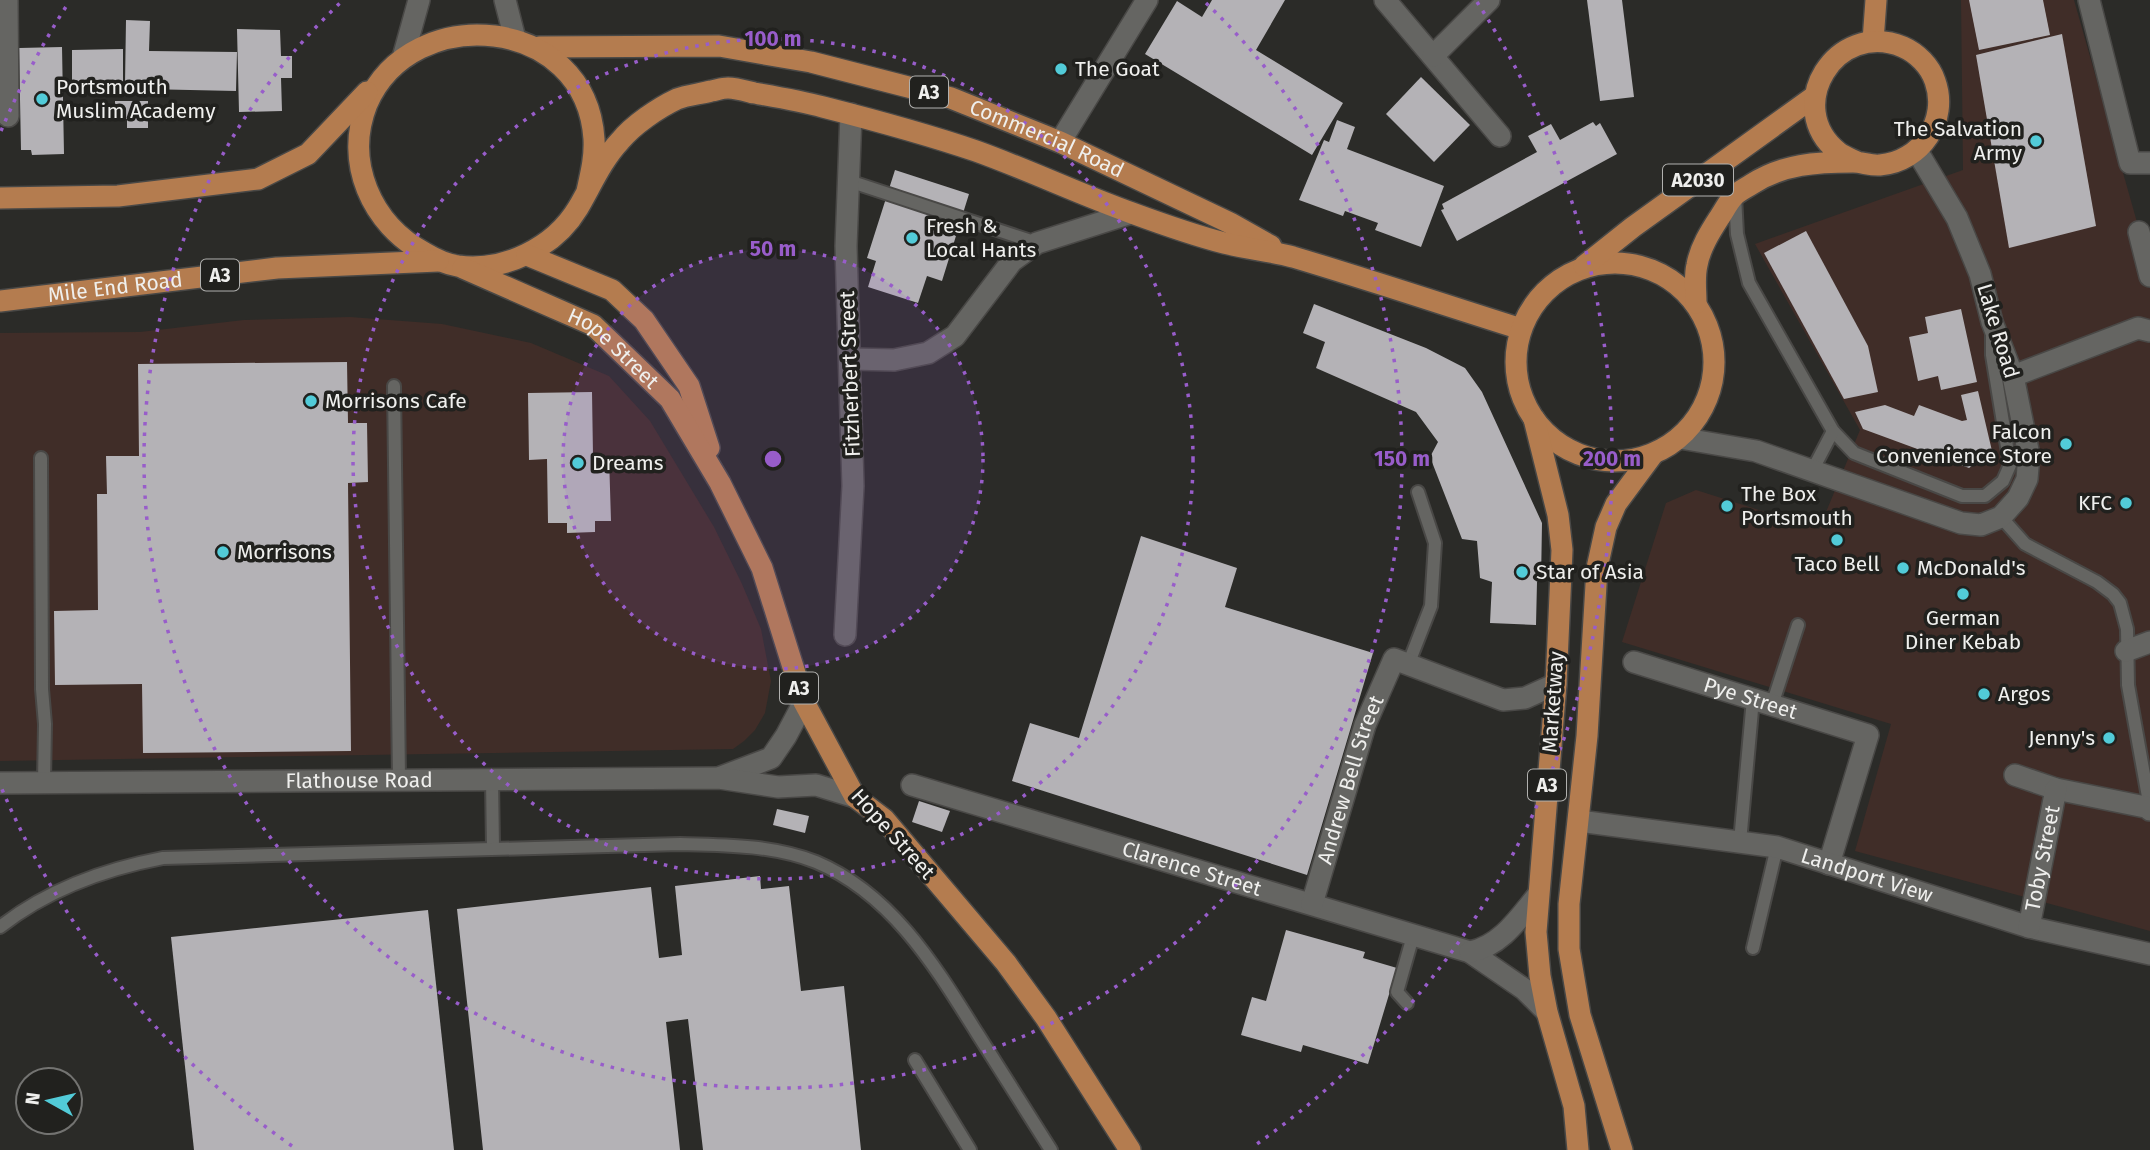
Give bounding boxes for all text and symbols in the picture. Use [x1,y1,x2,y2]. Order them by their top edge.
text: 100 m [744,26,802,52]
place label: The Goat [1075,56,1160,82]
marker: The Goat [1053,61,1069,77]
place label: Portsmouth Muslim Academy [56,74,216,124]
road number: A3 [910,76,948,108]
marker: Portsmouth Muslim Academy [34,91,50,107]
street label: Commercial Road [966,94,1128,184]
place label: The Salvation Army [1894,116,2023,166]
marker: The Salvation Army [2028,133,2044,149]
road number: A2030 [1663,164,1733,196]
place label: Fresh & Local Hants [926,213,1037,263]
marker: Fresh & Local Hants [904,230,920,246]
text: 50 m [750,236,796,262]
road number: A3 [201,260,239,290]
street label: Mile End Road [46,266,184,308]
street label: Lake Road [1971,280,2025,382]
street label: Fitzherbert Street [834,290,866,458]
street label: Hope Street [564,302,665,395]
place label: Morrisons Cafe [325,388,467,414]
marker: Morrisons Cafe [303,393,319,409]
place label: Falcon Convenience Store [1876,419,2052,469]
marker: Falcon Convenience Store [2058,436,2074,452]
text: 150 m [1374,446,1430,472]
text: 200 m [1583,446,1641,472]
centre of rings [761,447,785,471]
place label: Dreams [592,450,664,476]
marker: Dreams [570,455,586,471]
place label: The Box Portsmouth [1741,481,1853,531]
place label: KFC [2078,490,2112,516]
marker: KFC [2118,495,2134,511]
marker: The Box Portsmouth [1719,498,1735,514]
marker: Taco Bell [1829,532,1845,548]
place label: Morrisons [237,539,332,565]
marker: Morrisons [215,544,231,560]
place label: Taco Bell [1794,551,1880,577]
place label: McDonald's [1917,555,2026,581]
place label: Star of Asia [1536,559,1644,585]
marker: McDonald's [1895,560,1911,576]
marker: Star of Asia [1514,564,1530,580]
marker: German Diner Kebab [1955,586,1971,602]
place label: German Diner Kebab [1905,605,2021,655]
street label: Marketway [1536,650,1570,754]
street label: Pye Street [1701,672,1801,725]
road number: A3 [780,673,818,704]
place label: Argos [1998,681,2051,707]
marker: Argos [1976,686,1992,702]
street label: Andrew Bell Street [1312,691,1390,867]
place label: Jenny's [2028,725,2095,751]
marker: Jenny's [2101,730,2117,746]
street label: Flathouse Road [285,767,433,794]
road number: A3 [1528,770,1566,800]
street label: Hope Street [846,783,941,885]
street label: Toby Street [2019,803,2066,913]
street label: Clarence Street [1119,836,1265,902]
street label: Landport View [1798,842,1936,909]
north arrow [14,1066,84,1136]
text: N [20,1091,45,1107]

